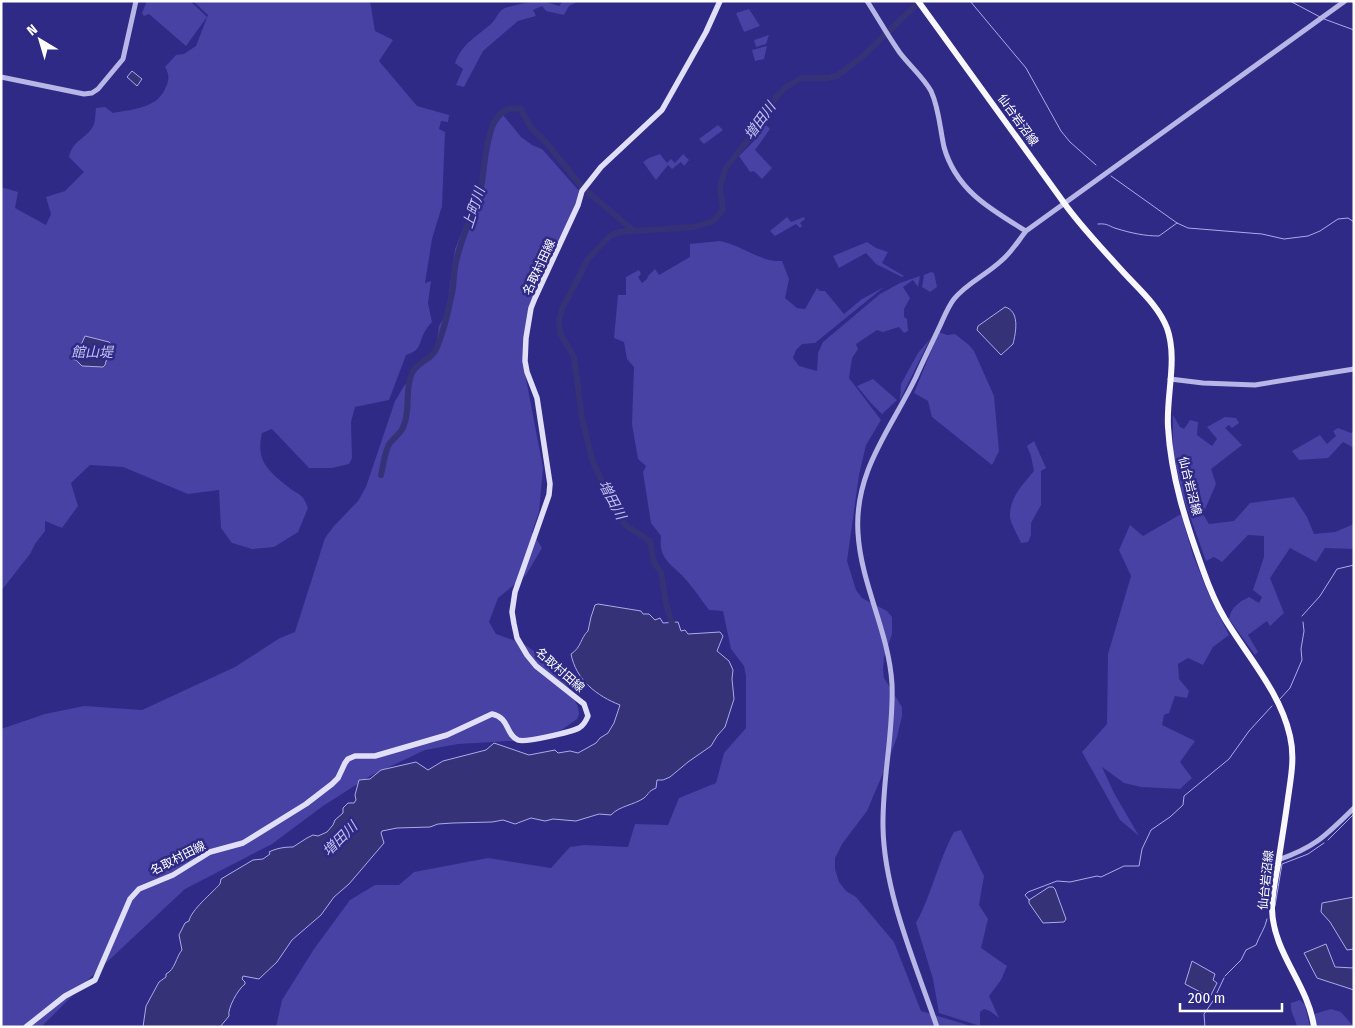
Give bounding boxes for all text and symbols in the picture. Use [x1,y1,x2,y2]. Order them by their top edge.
north arrow [15,15,65,65]
text: N [24,21,41,39]
street label: 仙台岩沼線 [995,92,1041,148]
water label: 増田川 [741,97,780,143]
water label: 上町川 [459,183,489,231]
street label: 名取村田線 [520,237,558,297]
water label: 館山堤 [71,344,115,361]
street label: 仙台岩沼線 [1176,455,1204,517]
water label: 増田川 [595,477,630,524]
street label: 名取村田線 [533,645,587,695]
water label: 増田川 [319,817,362,860]
street label: 名取村田線 [148,838,208,878]
street label: 仙台岩沼線 [1256,849,1276,911]
scale bar [1180,980,1282,1012]
text: 200 m [1188,989,1225,1007]

